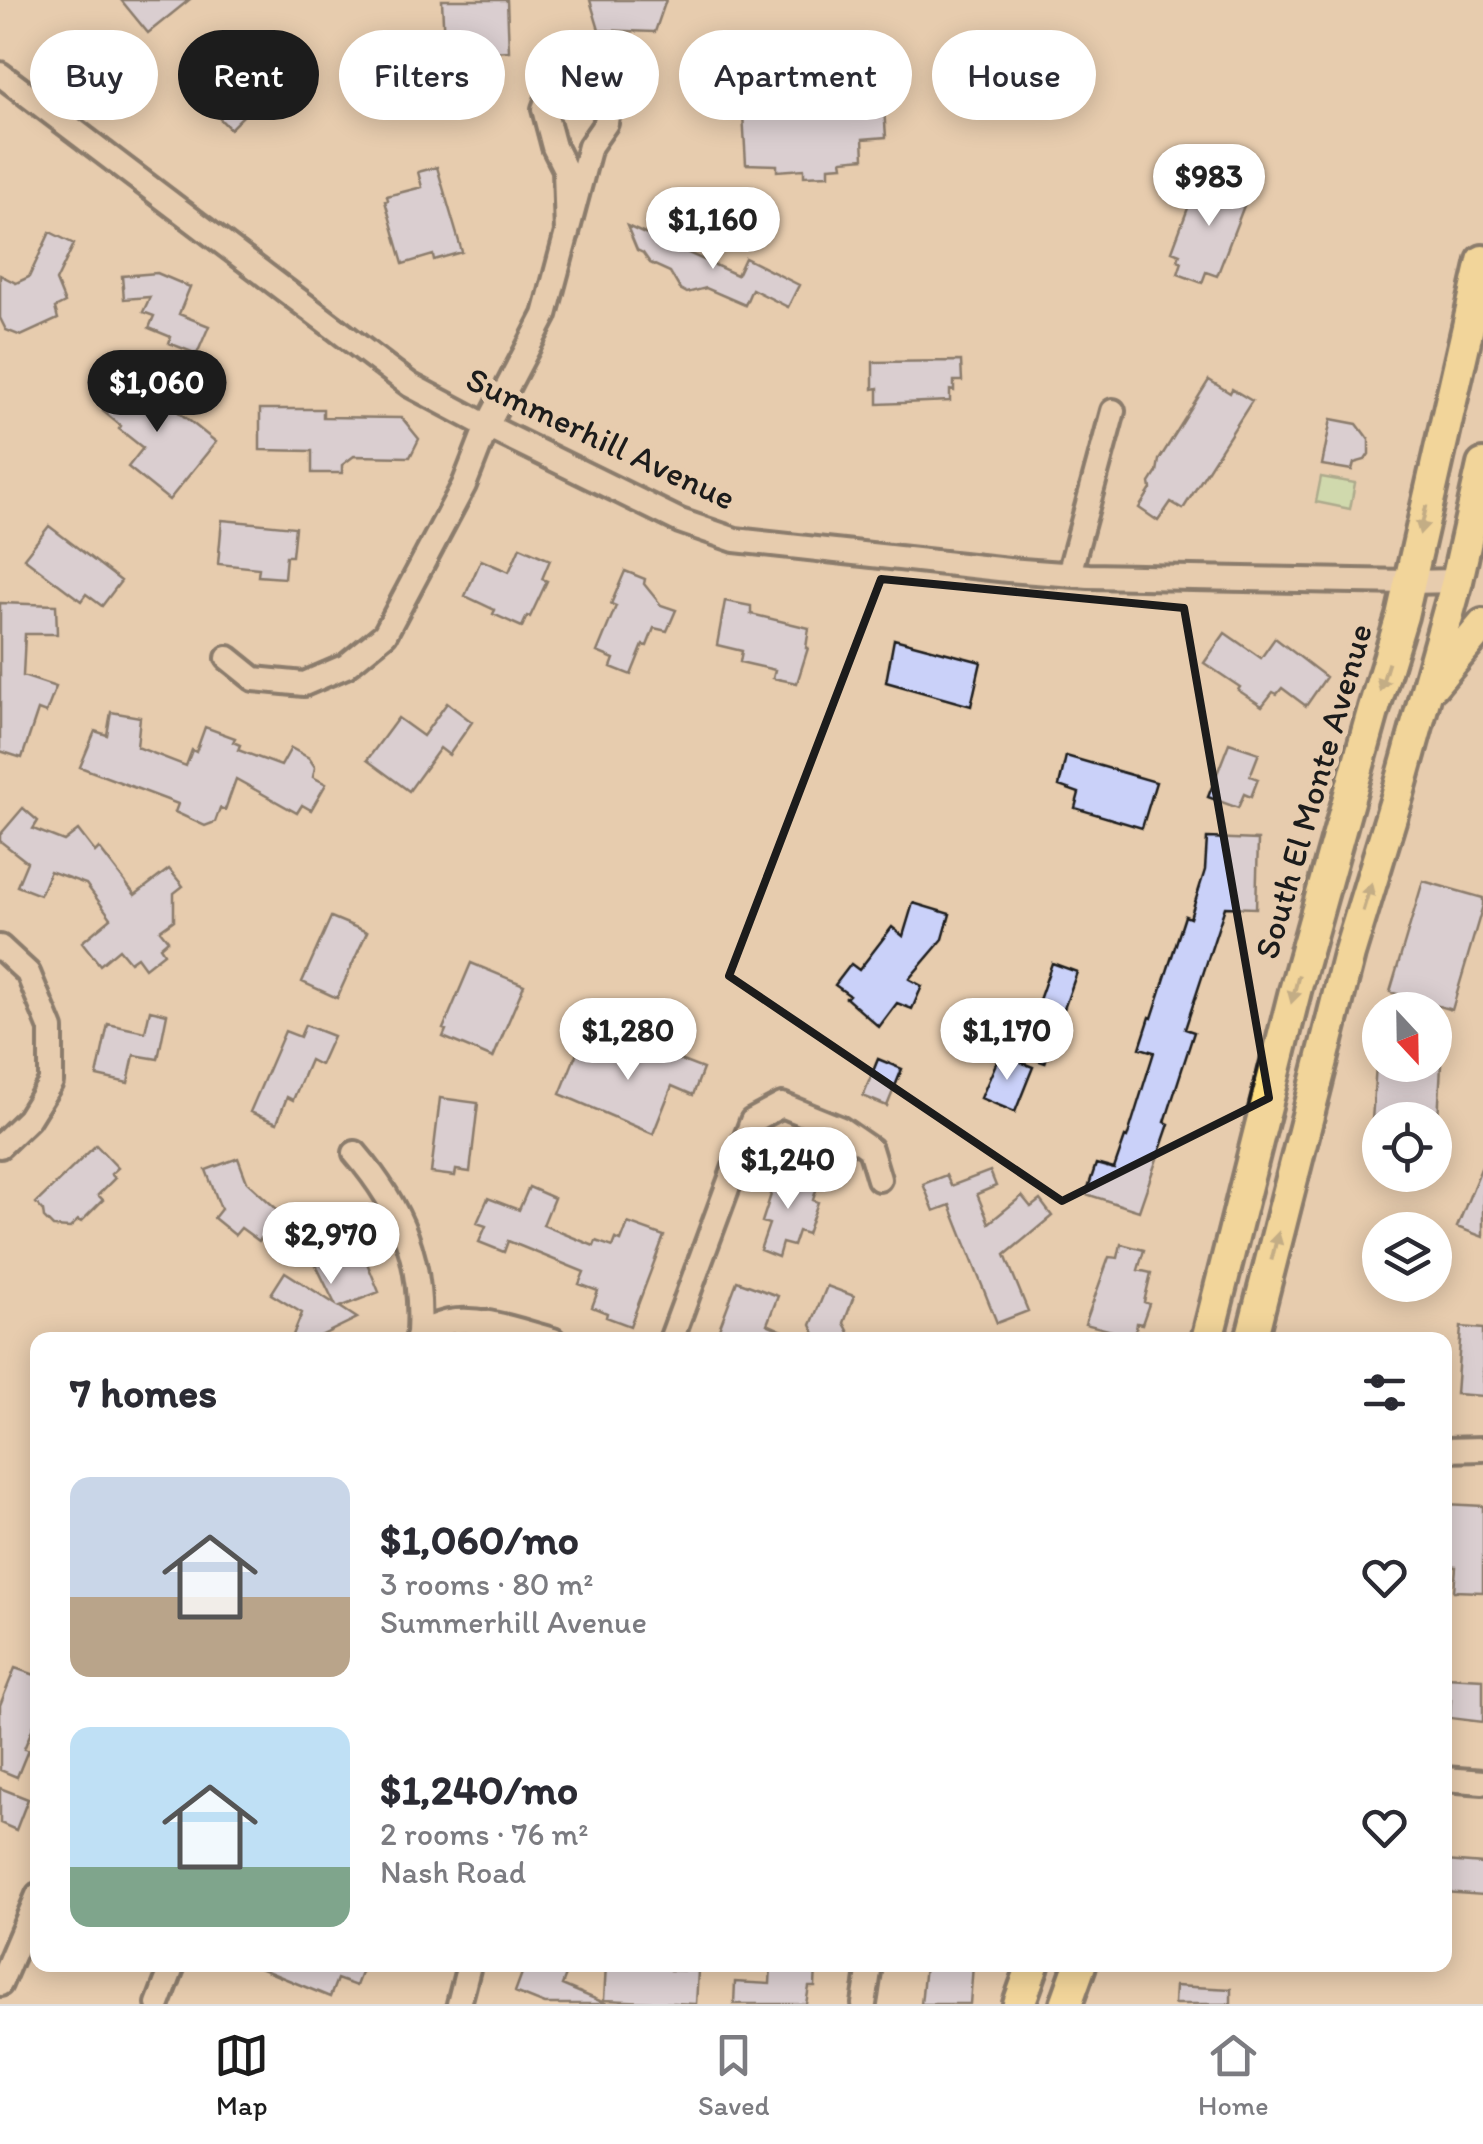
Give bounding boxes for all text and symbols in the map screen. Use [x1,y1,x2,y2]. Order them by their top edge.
chip: Buy [30,30,158,120]
chip: Rent [178,30,319,120]
chip: Filters [339,30,505,120]
chip: New [525,30,659,120]
chip: Apartment [679,30,912,120]
chip: House [932,30,1096,120]
pin: $983 [1150,144,1268,229]
text: $983 [1175,157,1243,195]
pin: $1,160 [632,187,794,272]
text: $1,160 [668,200,758,238]
pin: $1,060 [76,350,238,435]
street label: Summerhill Avenue [460,357,742,519]
text: $1,060 [109,363,205,401]
one-way arrow [1415,505,1430,536]
street label: South El Monte Avenue [1245,619,1381,963]
one-way arrow [1375,662,1390,692]
one-way arrow [1360,882,1375,912]
one-way arrow [1287,974,1303,1005]
north arrow [1362,992,1452,1082]
map controls [1362,992,1452,1302]
pin: $1,280 [547,998,709,1083]
pin: $1,170 [926,998,1088,1083]
text: $1,280 [582,1011,674,1049]
text: $1,170 [962,1011,1052,1049]
button: locate [1362,1102,1452,1192]
pin: $1,240 [707,1127,869,1212]
text: $1,240 [741,1140,835,1178]
pin: $2,970 [250,1202,412,1287]
button: layers [1362,1212,1452,1302]
text: $2,970 [285,1215,377,1253]
one-way arrow [1268,1230,1283,1261]
icon: filters [1357,1365,1412,1420]
text: 7 homes [70,1367,217,1418]
text: $1,060/mo [380,1514,579,1565]
icon: home [150,1517,270,1637]
icon: heart [1357,1550,1412,1605]
text: 3 rooms · 80 m² [380,1565,594,1603]
text: Summerhill Avenue [380,1603,647,1641]
text: $1,240/mo [380,1764,578,1815]
icon: home [150,1767,270,1887]
icon: heart [1357,1800,1412,1855]
text: 2 rooms · 76 m² [380,1815,589,1853]
text: Nash Road [380,1853,526,1891]
tab: Map [214,2028,269,2122]
tab: Saved [698,2028,769,2122]
tab: Home [1198,2028,1269,2122]

